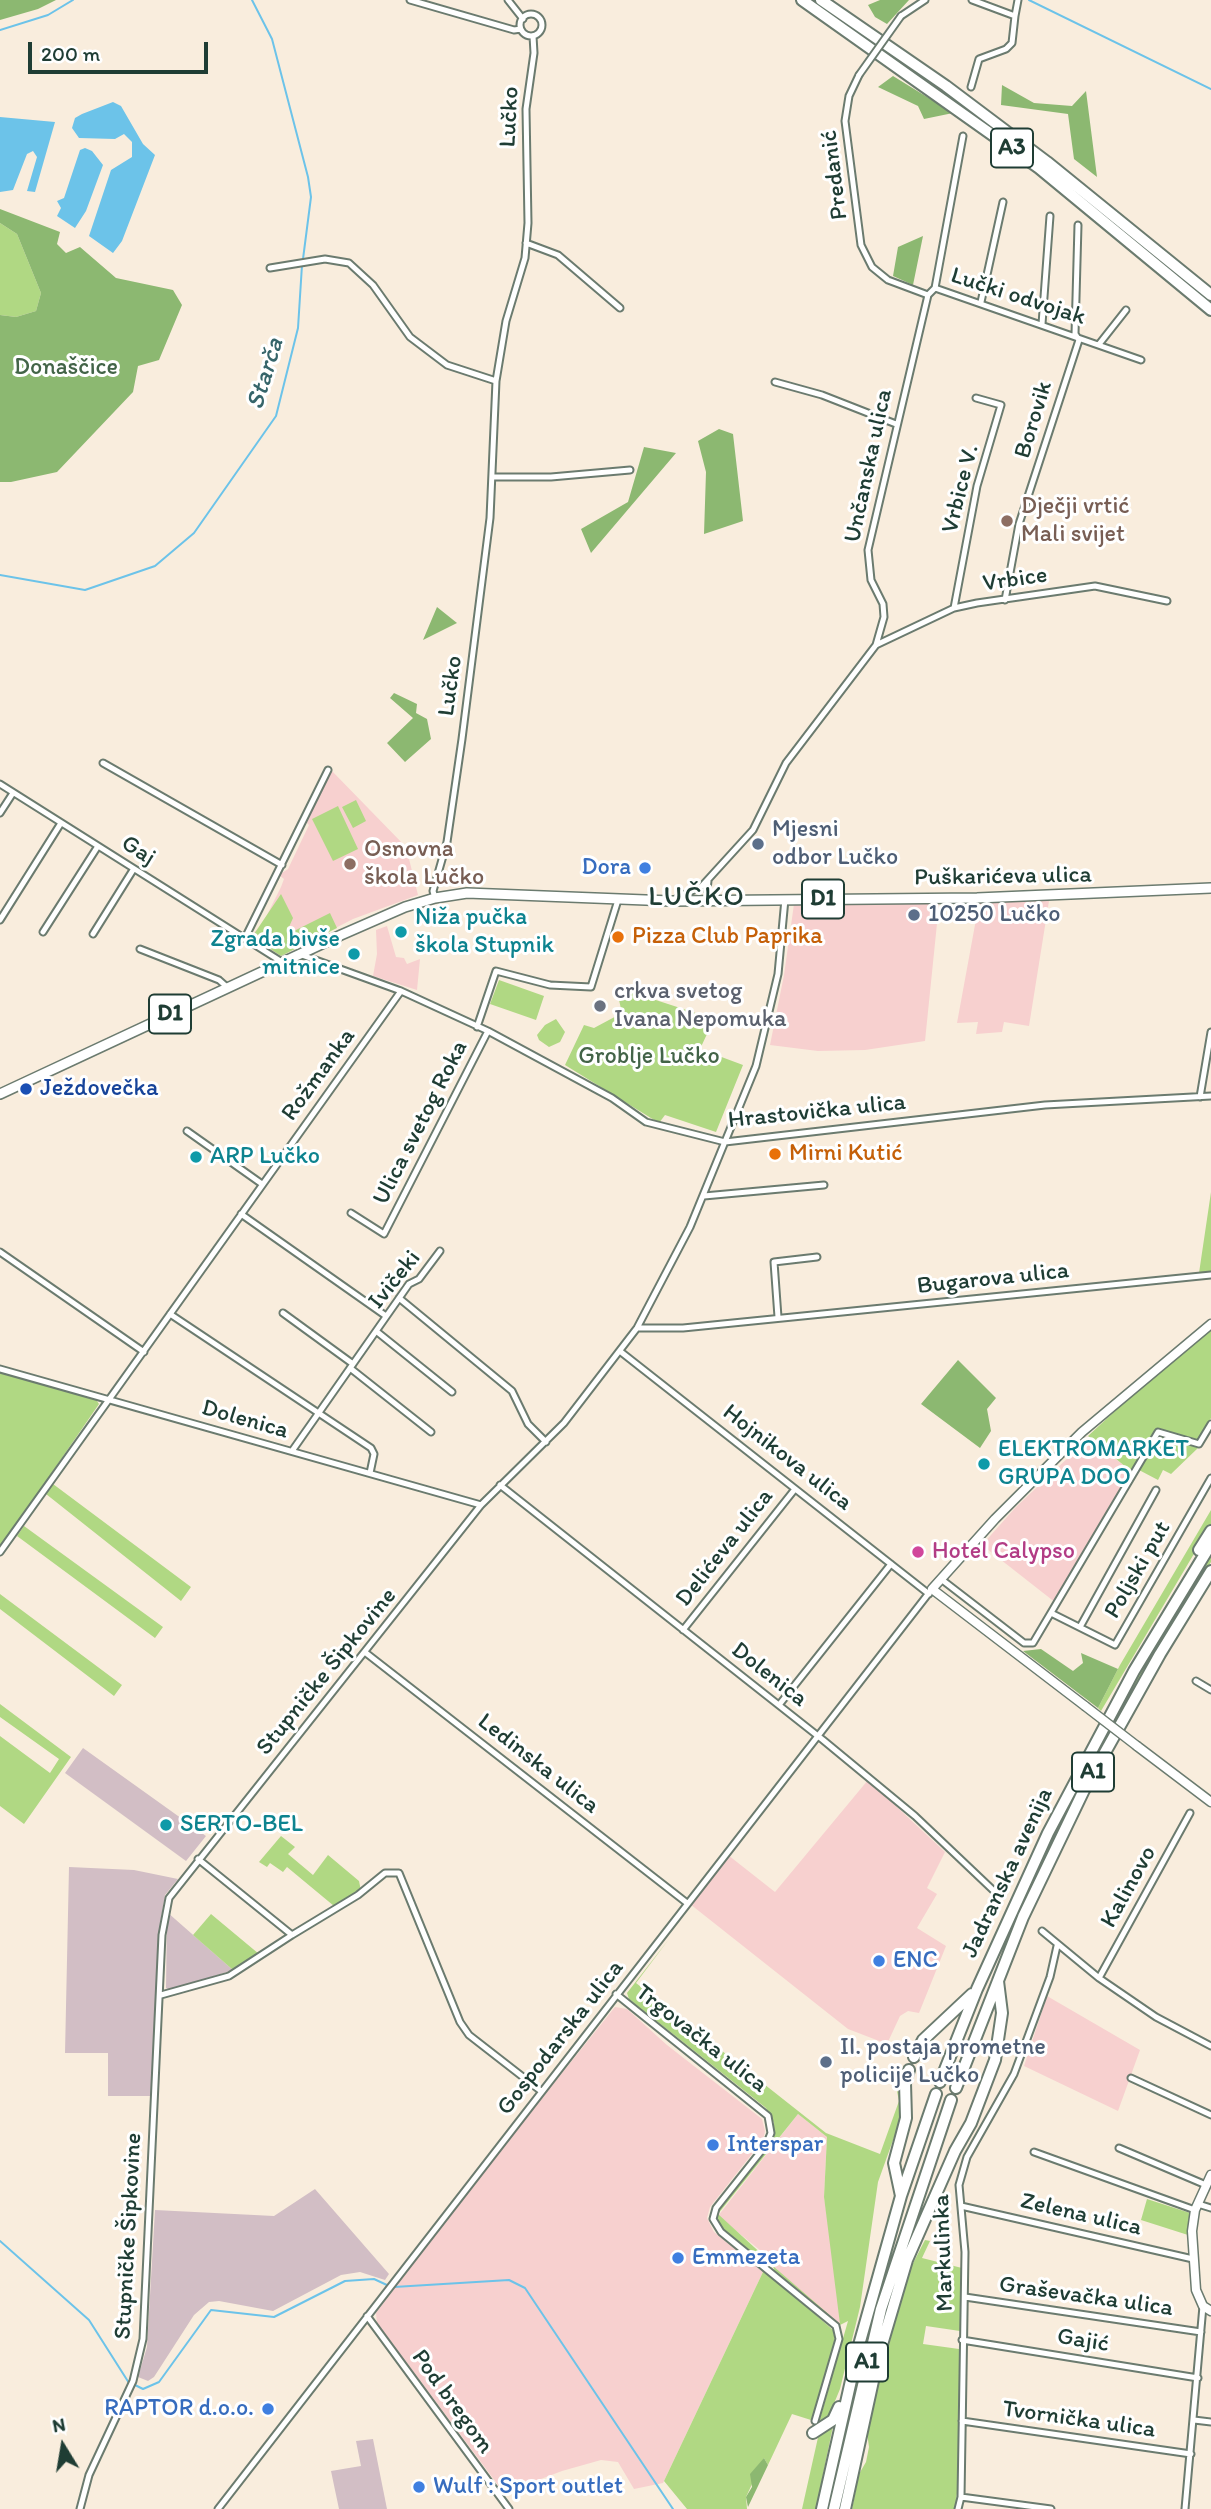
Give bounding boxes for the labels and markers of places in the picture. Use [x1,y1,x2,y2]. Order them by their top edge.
place label: Dječji vrtić Mali svijet [1021,493,1130,549]
marker: Dječji vrtić Mali svijet [999,513,1015,529]
place label: Mjesni odbor Lučko [772,816,898,872]
place label: Osnovna škola Lučko [364,836,484,892]
marker: Mjesni odbor Lučko [750,836,766,852]
place label: Dora [581,854,631,882]
marker: Osnovna škola Lučko [342,856,358,872]
marker: Dora [637,860,653,876]
place label: 10250 Lučko [928,901,1060,929]
place label: Niža pučka škola Stupnik [415,904,554,960]
marker: 10250 Lučko [906,907,922,923]
place label: Pizza Club Paprika [632,923,823,951]
marker: Niža pučka škola Stupnik [393,924,409,940]
place label: Zgrada bivše mitnice [210,926,340,982]
marker: Pizza Club Paprika [610,929,626,945]
marker: Zgrada bivše mitnice [346,946,362,962]
place label: crkva svetog Ivana Nepomuka [614,978,787,1034]
marker: crkva svetog Ivana Nepomuka [592,998,608,1014]
place label: Ježdovečka [40,1075,159,1103]
marker: Ježdovečka [18,1081,34,1097]
place label: Mirni Kutić [789,1140,903,1168]
place label: ARP Lučko [210,1143,320,1171]
marker: Mirni Kutić [767,1146,783,1162]
marker: ARP Lučko [188,1149,204,1165]
place label: ELEKTROMARKET GRUPA DOO [998,1436,1189,1492]
marker: ELEKTROMARKET GRUPA DOO [976,1456,992,1472]
place label: Hotel Calypso [932,1538,1075,1566]
marker: Hotel Calypso [910,1544,926,1560]
place label: SERTO-BEL [180,1811,303,1839]
marker: SERTO-BEL [158,1817,174,1833]
place label: ENC [893,1947,938,1975]
marker: ENC [871,1953,887,1969]
place label: II. postaja prometne policije Lučko [840,2034,1046,2090]
marker: II. postaja prometne policije Lučko [818,2054,834,2070]
place label: Interspar [727,2131,823,2159]
marker: Interspar [705,2137,721,2153]
place label: Emmezeta [692,2244,800,2272]
marker: Emmezeta [670,2250,686,2266]
place label: RAPTOR d.o.o. [104,2395,254,2423]
marker: RAPTOR d.o.o. [260,2401,276,2417]
place label: Wulf : Sport outlet [433,2473,623,2501]
marker: Wulf : Sport outlet [411,2479,427,2495]

